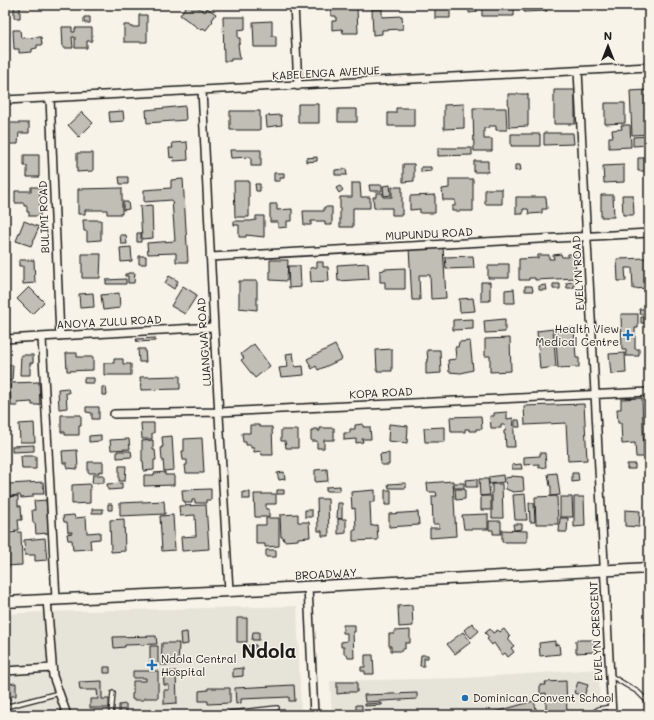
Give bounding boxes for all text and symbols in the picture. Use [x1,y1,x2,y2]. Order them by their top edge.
north arrow [588,26,628,66]
text: N [604,28,612,43]
street label: KABELENGA AVENUE [272,62,380,83]
street label: BULIMI ROAD [35,180,52,254]
street label: MUPUNDU ROAD [385,224,473,243]
street label: EVELYN ROAD [568,235,587,311]
street label: LUANGWA ROAD [193,297,214,387]
street label: ANOYA ZULU ROAD [56,311,162,332]
place label: Health View Medical Centre [536,321,619,349]
marker: Health View Medical Centre [622,329,634,341]
street label: KOPA ROAD [349,383,413,402]
street label: BROADWAY [294,564,357,583]
street label: EVELYN CRESCENT [585,581,606,681]
district label: Ndola [242,638,296,663]
place label: Ndola Central Hospital [161,651,236,679]
marker: Ndola Central Hospital [146,659,158,671]
place label: Dominican Convent School [473,690,614,705]
marker: Dominican Convent School [460,693,470,703]

